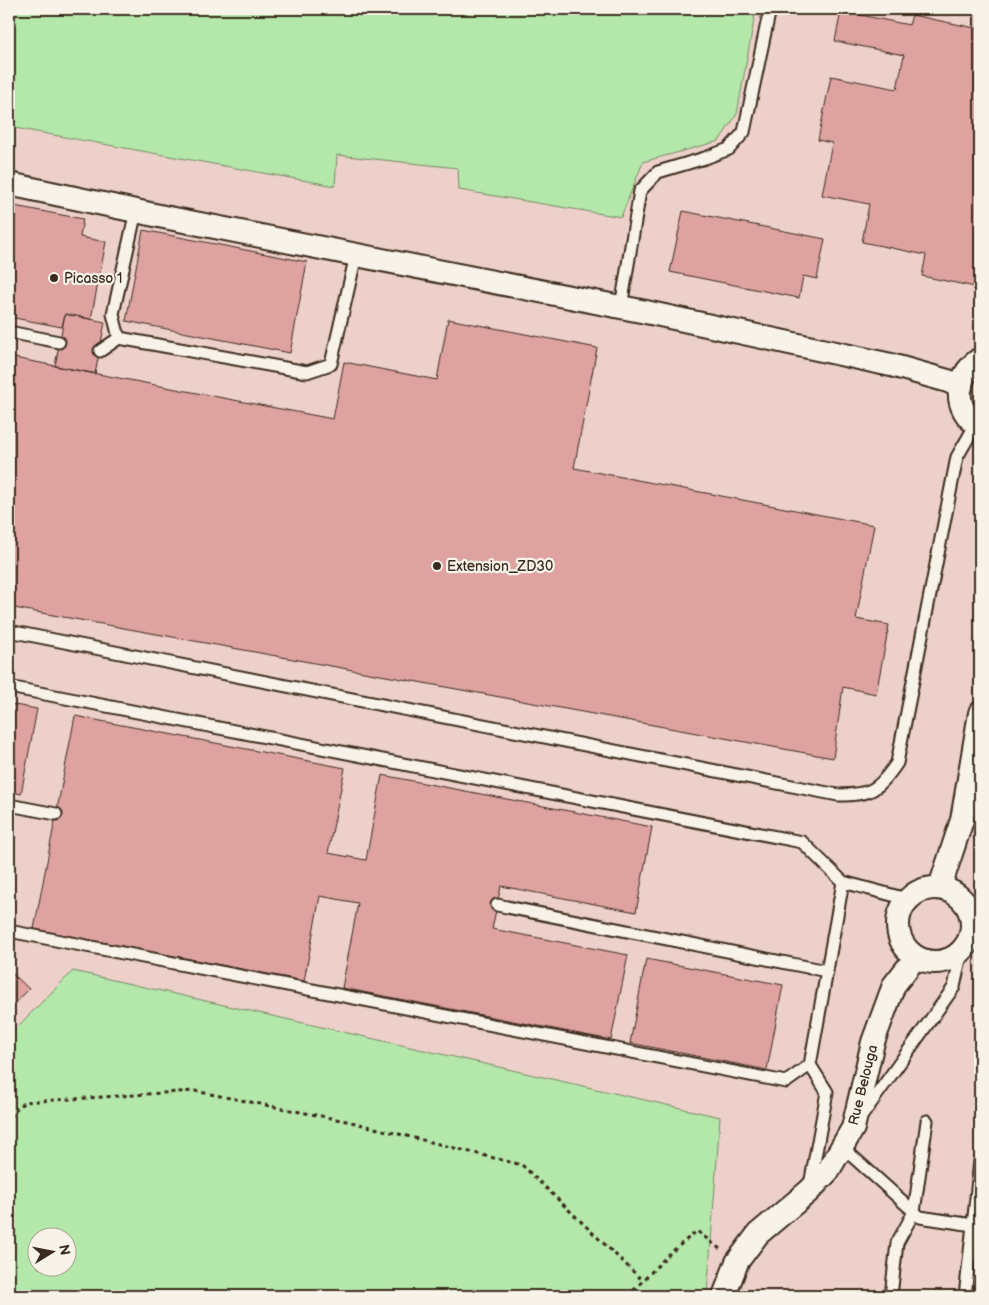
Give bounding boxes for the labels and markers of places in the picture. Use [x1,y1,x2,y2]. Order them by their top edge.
place label: Picasso 1 [64,270,122,287]
marker: Picasso 1 [48,272,60,284]
place label: Extension_ZD30 [447,558,553,575]
marker: Extension_ZD30 [431,560,443,572]

